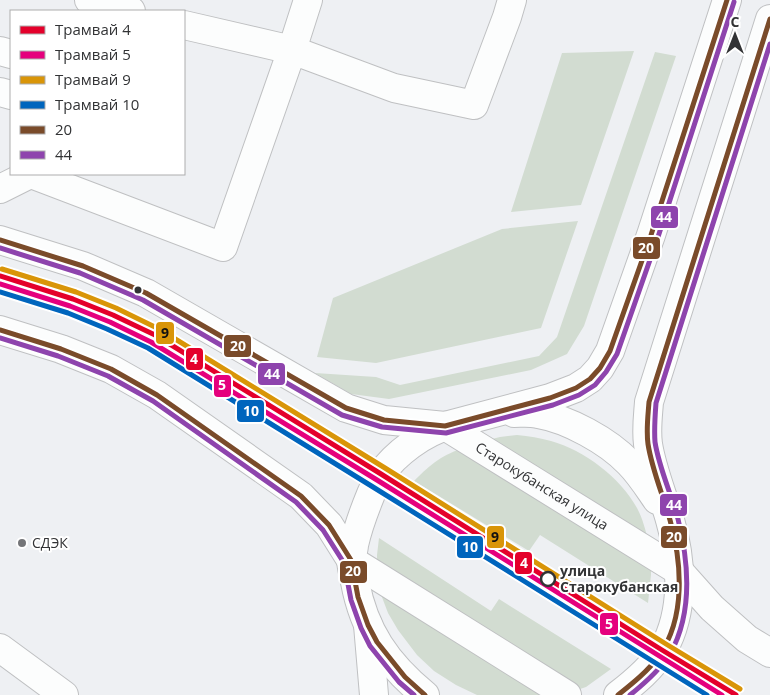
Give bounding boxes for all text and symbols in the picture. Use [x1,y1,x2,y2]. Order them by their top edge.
legend [10,10,185,175]
north arrow [710,10,760,60]
text: С [731,12,740,31]
text: Трамвай 4 [55,19,131,39]
text: Трамвай 5 [55,44,131,64]
text: Трамвай 9 [55,69,131,89]
text: Трамвай 10 [55,94,139,114]
text: 20 [55,119,72,139]
text: 44 [55,144,73,164]
line badge: 44 [650,205,679,229]
text: 44 [656,207,672,226]
line badge: 20 [632,236,661,260]
text: 20 [638,238,654,257]
unlabelled marker [133,285,143,295]
line badge: 9 [155,321,175,345]
text: 9 [161,323,169,342]
line badge: 20 [223,334,252,358]
text: 20 [230,336,246,355]
line badge: 4 [185,347,204,371]
text: 4 [190,349,198,368]
line badge: 44 [257,362,286,386]
text: 44 [264,364,280,383]
line badge: 5 [213,374,232,398]
text: 5 [218,375,226,394]
line badge: 10 [236,399,265,423]
text: 10 [243,401,259,420]
street label: Старокубанская улица [472,437,612,534]
line badge: 44 [659,493,688,517]
text: 44 [666,495,682,514]
line badge: 9 [486,525,505,549]
line badge: 20 [660,525,688,549]
text: 9 [491,527,499,546]
text: 20 [666,527,682,546]
place label: СДЭК [32,533,68,552]
line badge: 10 [456,535,484,559]
marker: СДЭК [16,537,28,549]
text: 10 [462,537,478,556]
line badge: 4 [514,551,533,575]
text: 4 [520,553,528,572]
line badge: 20 [339,560,368,584]
text: 20 [345,561,361,580]
place label: улица Старокубанская [560,561,678,596]
marker: улица Старокубанская [540,571,556,587]
line badge: 5 [599,612,619,636]
text: 5 [605,614,613,633]

